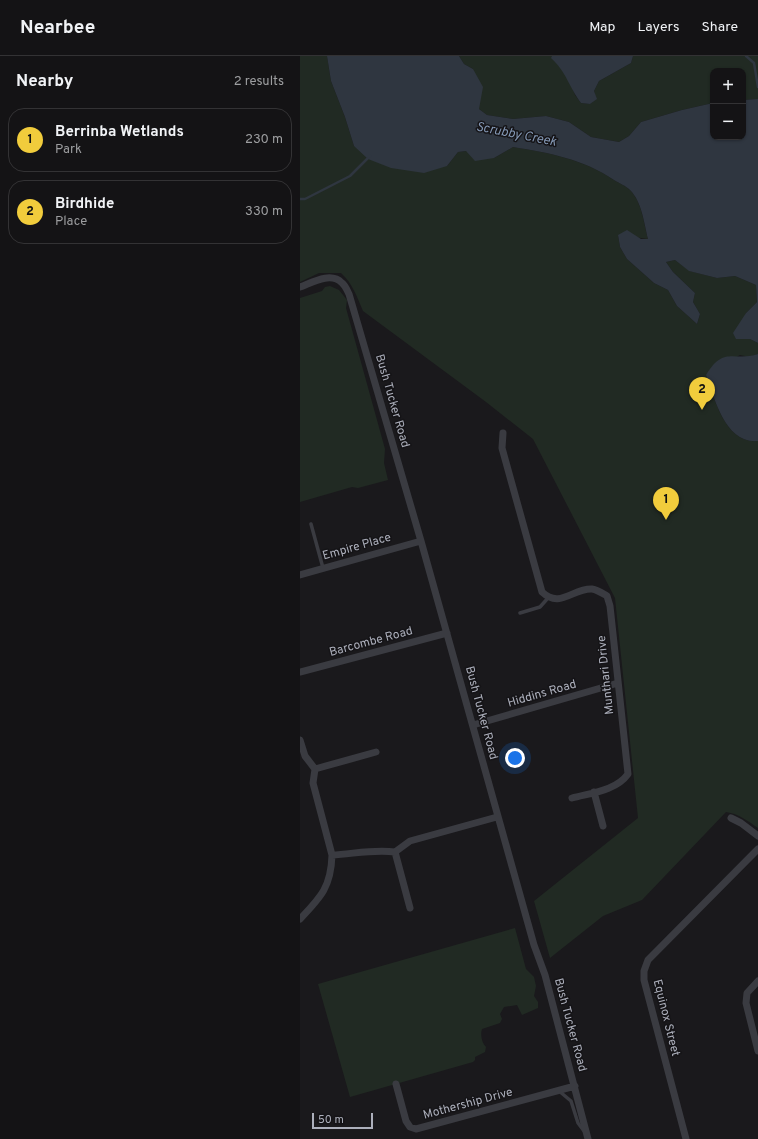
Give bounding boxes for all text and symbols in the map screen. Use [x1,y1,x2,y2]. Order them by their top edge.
text: Nearbee [20,16,95,40]
text: Map [589,19,615,36]
text: Layers [637,19,679,36]
text: Share [701,19,738,36]
map controls [710,68,746,140]
button: + [710,68,746,104]
text: Nearby [16,71,73,93]
text: 2 results [234,74,284,90]
button: − [710,104,746,140]
water label: Scrubby Creek [475,119,558,151]
text: Berrinba Wetlands [55,123,184,142]
text: 1 [27,132,33,148]
text: 230 m [245,132,283,148]
text: Park [55,142,82,158]
text: Birdhide [55,195,114,214]
text: 2 [26,204,34,220]
text: 330 m [245,204,283,220]
text: Place [55,214,87,230]
street label: Bush Tucker Road [371,352,413,450]
pin: 2 [689,377,715,410]
pin: 1 [653,487,679,520]
street label: Empire Place [321,530,393,564]
street label: Barcombe Road [328,623,414,661]
street label: Munthari Drive [594,635,618,715]
street label: Bush Tucker Road [461,664,501,762]
street label: Hiddins Road [506,677,578,711]
your location [505,748,525,768]
street label: Bush Tucker Road [550,976,590,1074]
street label: Equinox Street [649,978,683,1058]
street label: Mothership Drive [421,1084,515,1124]
scale bar [312,1111,373,1130]
text: 50 m [318,1113,344,1127]

